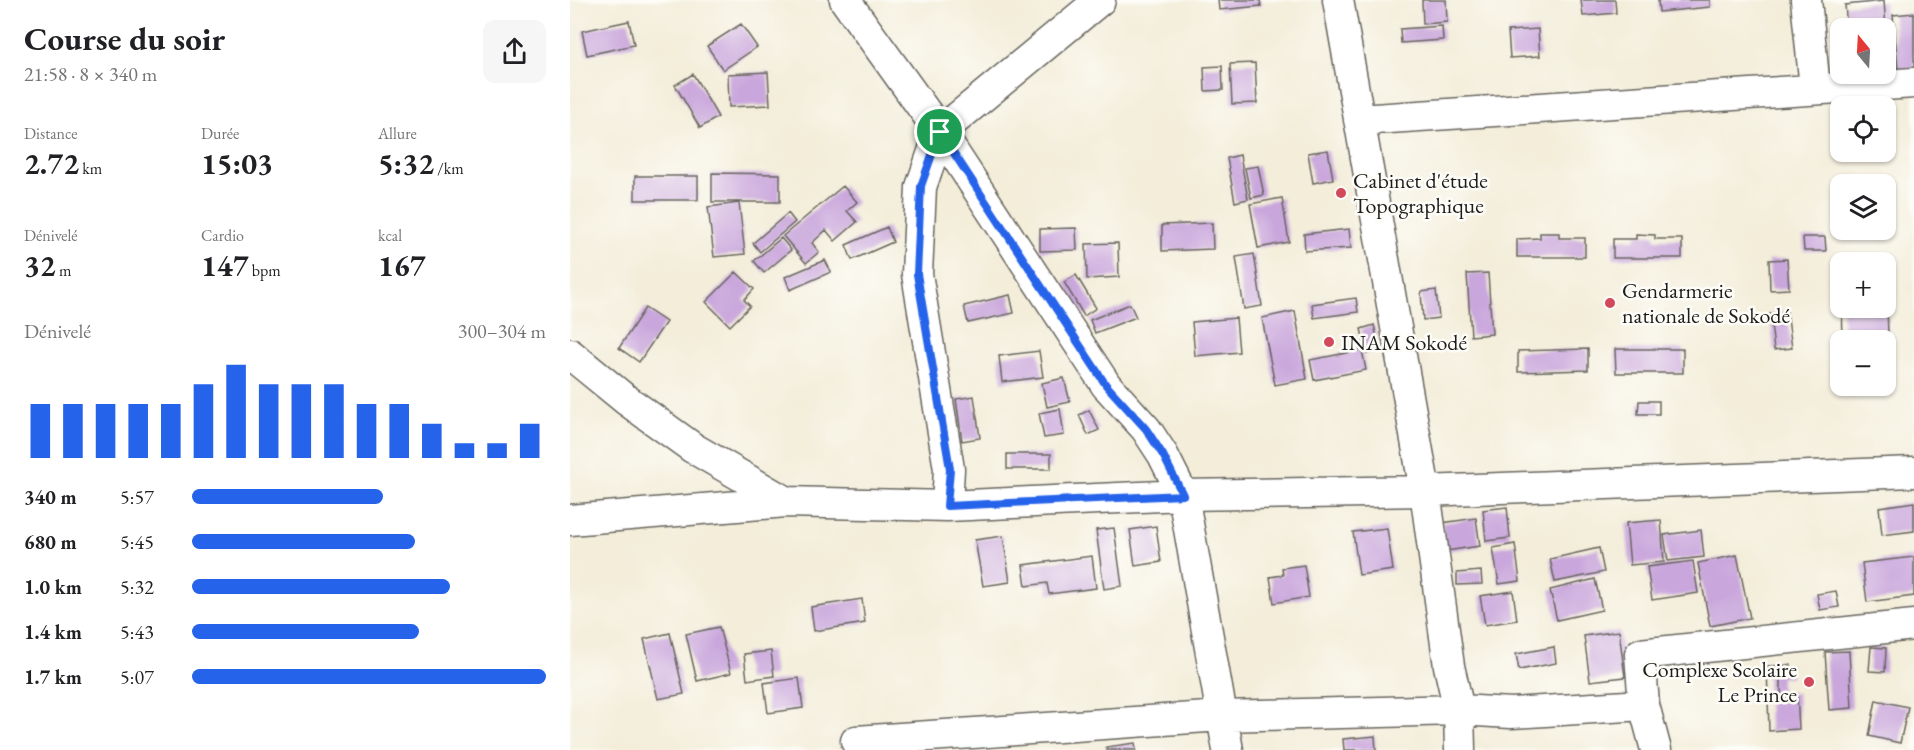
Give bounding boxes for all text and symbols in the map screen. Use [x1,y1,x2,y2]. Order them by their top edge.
text: Course du soir [24,17,225,60]
north arrow [1830,18,1896,84]
map controls [1830,18,1896,396]
button: share [483,20,546,83]
text: 21:58 · 8 × 340 m [24,61,157,87]
button: locate [1830,96,1896,162]
pin [914,106,965,157]
icon: arrive [923,115,956,148]
text: Distance [24,123,77,144]
text: Durée [201,123,239,144]
text: Allure [378,123,417,144]
text: 2.72 [24,144,79,183]
text: 15:03 [201,144,273,183]
text: 5:32 [378,144,434,183]
text: km [79,158,102,179]
text: /km [434,158,464,179]
place label: Cabinet d'étude Topographique [1353,166,1488,220]
button: layers [1830,174,1896,240]
marker: Cabinet d'étude Topographique [1334,186,1348,200]
text: Dénivelé [24,225,78,246]
text: Cardio [201,225,244,246]
text: kcal [378,225,402,246]
text: 32 [24,246,56,285]
text: 147 [201,246,249,285]
text: 167 [378,246,426,285]
button: + [1830,252,1896,318]
text: m [56,260,71,281]
text: bpm [249,260,281,281]
place label: Gendarmerie nationale de Sokodé [1622,276,1790,330]
marker: Gendarmerie nationale de Sokodé [1603,296,1617,310]
text: Dénivelé [24,318,91,344]
text: 300–304 m [458,318,546,344]
place label: INAM Sokodé [1341,328,1467,357]
button: − [1830,330,1896,396]
marker: INAM Sokodé [1322,335,1336,349]
text: 340 m [24,484,77,510]
text: 5:57 [120,484,154,510]
text: 680 m [24,529,77,555]
text: 5:45 [120,529,154,555]
text: 1.0 km [24,574,82,600]
text: 5:32 [120,574,154,600]
text: 1.4 km [24,619,82,645]
text: 5:43 [120,619,154,645]
place label: Complexe Scolaire Le Prince [1642,655,1797,709]
text: 1.7 km [24,664,82,690]
text: 5:07 [120,664,154,690]
marker: Complexe Scolaire Le Prince [1802,675,1816,689]

